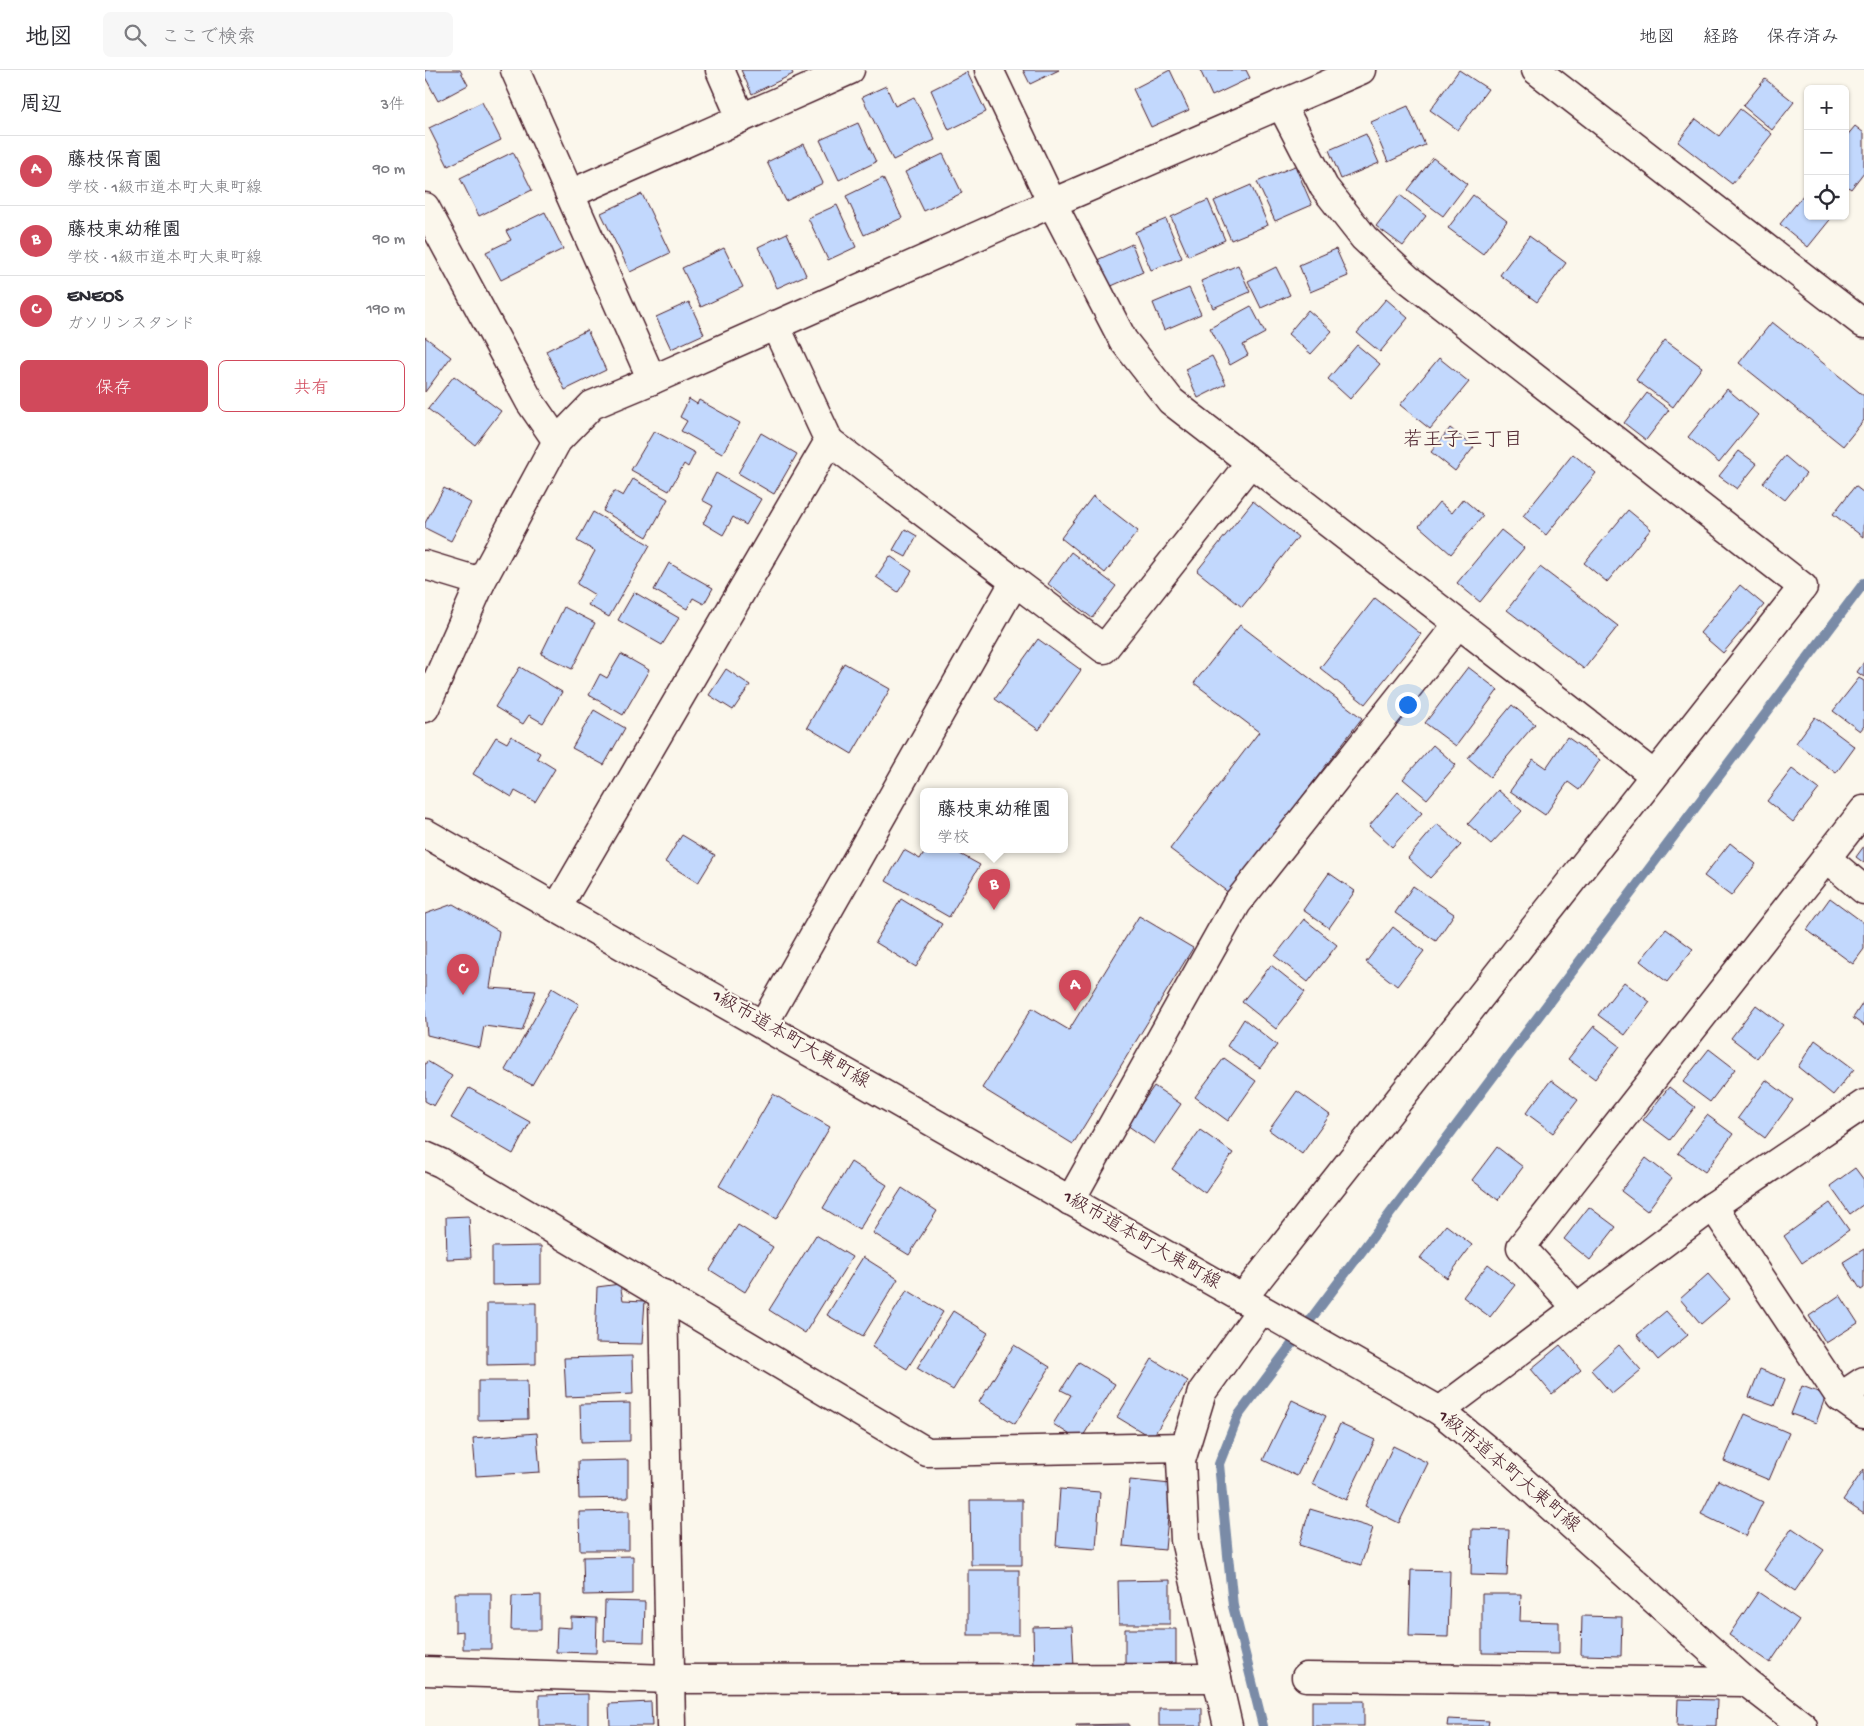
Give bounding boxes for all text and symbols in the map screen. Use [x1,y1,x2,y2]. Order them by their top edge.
search box [103,12,453,57]
icon: search [121,21,149,49]
text: 地図 [25,25,73,54]
text: ここで検索 [161,27,256,50]
text: 地図 [1639,28,1675,49]
text: 経路 [1703,28,1739,49]
text: 保存済み [1767,28,1839,49]
map controls [1804,85,1849,220]
button: + [1804,85,1849,130]
text: 周辺 [20,94,62,119]
text: 3件 [381,97,405,116]
button: − [1804,130,1849,175]
text: 藤枝保育園 [67,150,162,173]
text: A [31,161,41,180]
text: 90 m [373,161,405,180]
button: locate [1804,175,1849,220]
text: 学校 · 1級市道本町大東町線 [67,180,262,199]
text: 藤枝東幼稚園 [67,220,181,243]
text: B [32,231,40,250]
text: 90 m [373,231,405,250]
text: 学校 · 1級市道本町大東町線 [67,250,262,269]
text: ENEOS [67,286,123,309]
text: C [32,301,40,320]
text: 190 m [366,301,405,320]
text: ガソリンスタンド [67,316,195,335]
button: 保存 [20,360,208,412]
button: 共有 [218,360,405,412]
district label: 若王子三丁目 [1403,428,1523,453]
your location [1395,692,1421,718]
popup [920,788,1068,853]
text: 藤枝東幼稚園 [937,800,1051,823]
text: 学校 [937,830,969,849]
pin: B [978,869,1010,910]
pin: C [447,954,479,995]
pin: A [1059,970,1091,1011]
street label: 1級市道本町大東町線 [706,984,874,1095]
street label: 1級市道本町大東町線 [1057,1185,1225,1296]
street label: 1級市道本町大東町線 [1431,1404,1584,1538]

